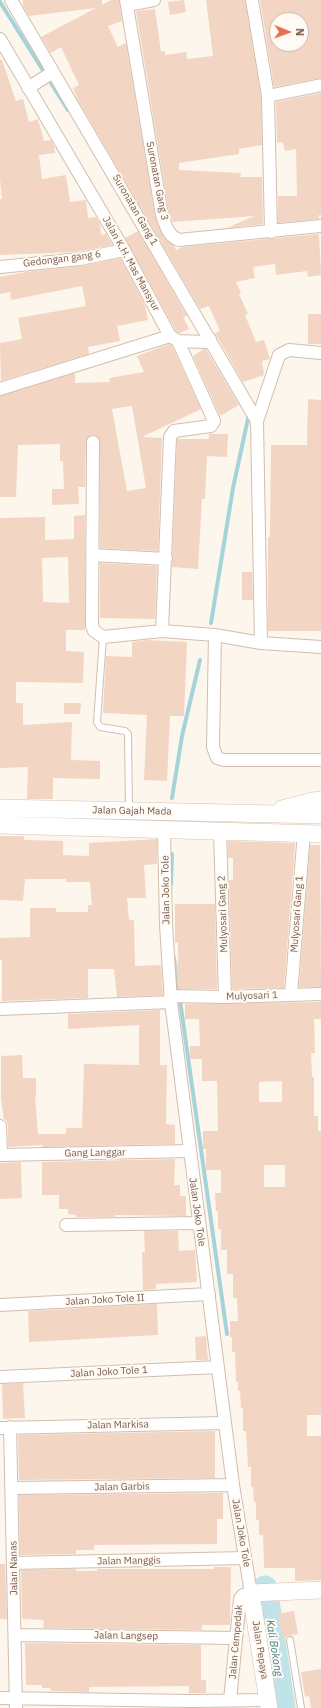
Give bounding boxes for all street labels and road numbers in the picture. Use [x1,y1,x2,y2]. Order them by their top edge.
street label: Suronatan Gang 3 [143,140,171,222]
street label: Suronatan Gang 1 [110,172,160,248]
street label: Jalan K.H. Mas Mansyur [100,214,162,314]
street label: Gedongan gang 6 [23,248,101,270]
street label: Jalan Gajah Mada [92,804,172,818]
street label: Jalan Joko Tole [159,855,173,925]
street label: Mulyosari Gang 2 [216,875,230,953]
street label: Mulyosari Gang 1 [288,875,306,953]
street label: Mulyosari 1 [226,989,278,1003]
street label: Gang Langgar [64,1146,126,1160]
street label: Jalan Joko Tole [186,1177,208,1247]
street label: Jalan Joko Tole II [65,1292,145,1308]
street label: Jalan Joko Tole 1 [70,1364,148,1380]
street label: Jalan Markisa [87,1418,149,1432]
street label: Jalan Garbis [94,1481,150,1493]
street label: Jalan Joko Tole [229,1498,253,1568]
street label: Jalan Nanas [8,1540,20,1596]
street label: Jalan Manggis [97,1554,161,1568]
street label: Jalan Cempedak [227,1604,245,1680]
street label: Jalan Pepaya [249,1620,271,1680]
street label: Jalan Langsep [94,1629,158,1643]

